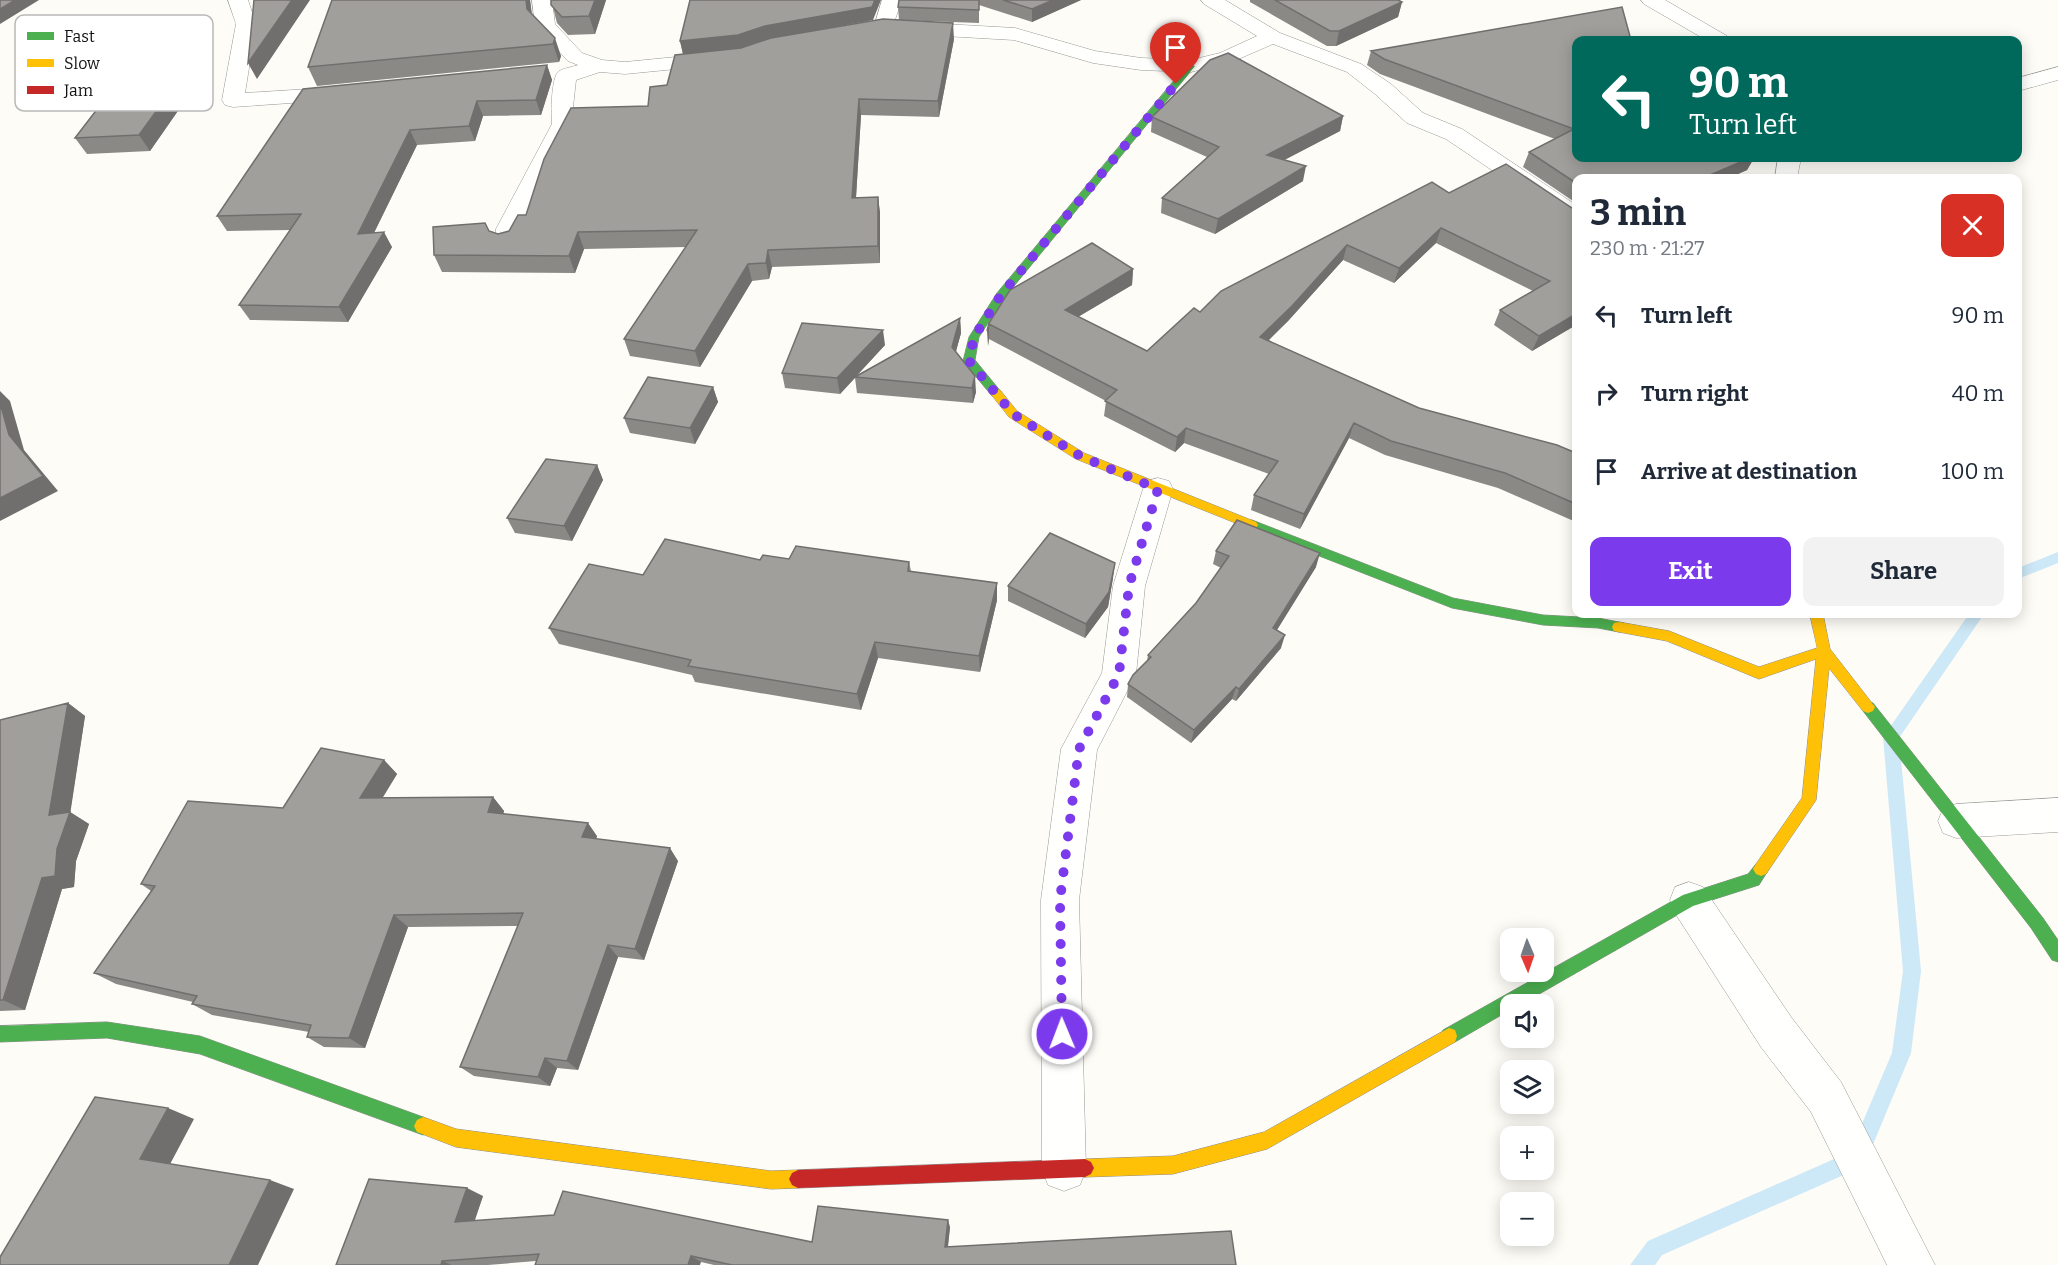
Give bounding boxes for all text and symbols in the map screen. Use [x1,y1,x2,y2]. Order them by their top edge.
legend [15,15,213,111]
pin [1150,22,1201,84]
text: Fast [64,27,95,46]
icon: arrive [1159,31,1192,64]
text: Slow [64,54,100,73]
text: 90 m [1689,58,1788,108]
icon: left [1590,60,1668,138]
text: Jam [63,81,93,100]
text: Turn left [1689,109,1797,141]
text: 3 min [1590,191,1686,235]
button: close [1941,194,2004,257]
text: 230 m · 21:27 [1590,236,1704,260]
icon: left [1590,299,1623,332]
text: Turn left [1641,302,1733,329]
text: 90 m [1952,302,2004,329]
icon: right [1590,377,1623,410]
text: Turn right [1641,380,1749,407]
text: 40 m [1952,380,2004,407]
icon: arrive [1590,455,1623,488]
text: Arrive at destination [1641,458,1857,485]
text: 100 m [1941,458,2004,485]
button: Exit [1590,537,1791,606]
button: Share [1803,537,2004,606]
north arrow [1500,928,1554,982]
map controls [1500,928,1554,1246]
button: sound [1500,994,1554,1048]
position arrow [1030,1002,1094,1066]
button: layers [1500,1060,1554,1114]
button: + [1500,1126,1554,1180]
button: − [1500,1192,1554,1246]

